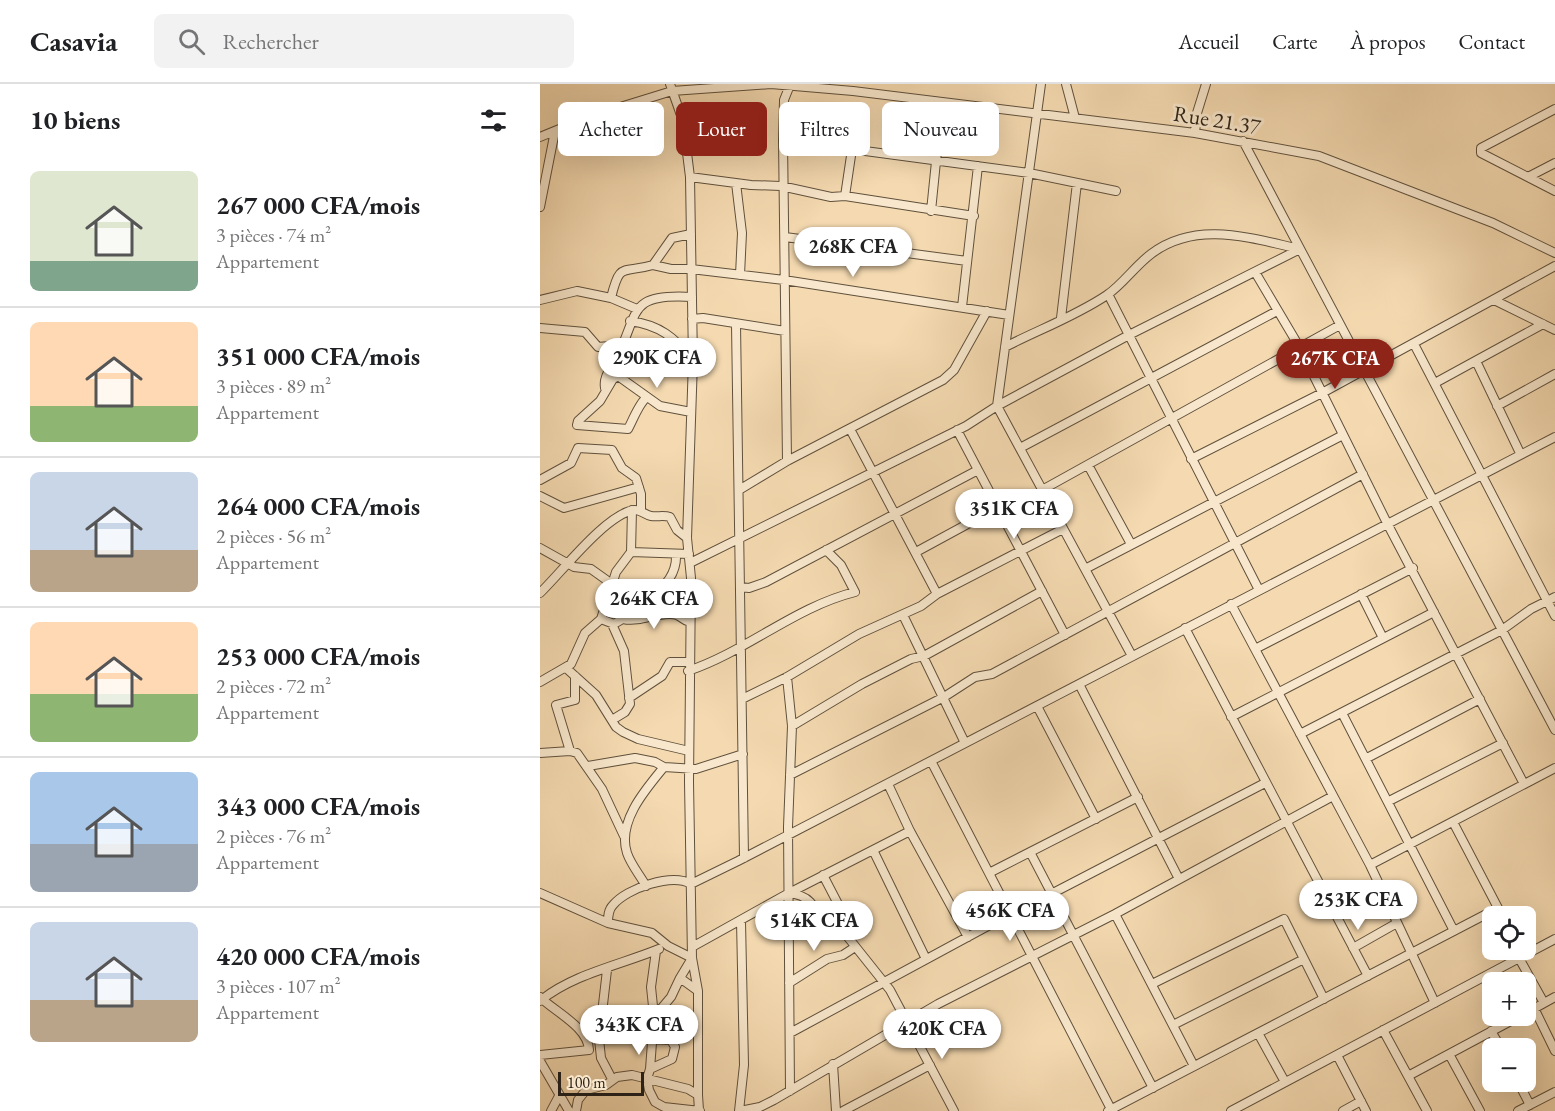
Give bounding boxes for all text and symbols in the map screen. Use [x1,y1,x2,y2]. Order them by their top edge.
search box [154,14,574,68]
text: Casavia [30,23,118,59]
icon: search [175,25,208,58]
text: Rechercher [223,27,319,56]
text: Accueil [1179,28,1239,55]
text: Carte [1272,28,1317,55]
text: À propos [1350,28,1425,55]
text: Contact [1458,28,1525,55]
street label: Rue 21.37 [1171,99,1263,141]
chip: Acheter [558,102,664,156]
chip: Louer [676,102,767,156]
chip: Filtres [779,102,870,156]
chip: Nouveau [882,102,999,156]
text: 10 biens [30,103,120,137]
icon: filters [477,104,510,137]
text: 267 000 CFA/mois [216,188,420,222]
icon: home [78,195,150,267]
text: 3 pièces · 74 m² [216,222,331,248]
pin: 268K CFA [791,227,915,278]
text: 268K CFA [808,233,898,259]
text: Appartement [216,248,319,274]
pin: 290K CFA [595,338,719,389]
text: 351 000 CFA/mois [216,339,420,373]
pin: 267K CFA [1273,339,1397,390]
text: 290K CFA [612,344,702,370]
text: 267K CFA [1290,345,1380,371]
icon: home [78,346,150,418]
text: 3 pièces · 89 m² [216,373,331,399]
text: Appartement [216,399,319,425]
text: 264 000 CFA/mois [216,489,420,523]
pin: 351K CFA [952,489,1076,540]
text: 351K CFA [969,495,1059,521]
icon: home [78,496,150,568]
text: 2 pièces · 56 m² [216,523,331,549]
text: Appartement [216,549,319,575]
pin: 264K CFA [592,579,716,630]
text: 264K CFA [609,585,699,611]
text: 253 000 CFA/mois [216,639,420,673]
icon: home [78,646,150,718]
text: 2 pièces · 72 m² [216,673,331,699]
text: Appartement [216,699,319,725]
text: 343 000 CFA/mois [216,789,420,823]
icon: home [78,796,150,868]
text: 2 pièces · 76 m² [216,823,331,849]
text: Appartement [216,849,319,875]
pin: 253K CFA [1296,880,1420,931]
text: 253K CFA [1313,886,1403,912]
pin: 456K CFA [948,891,1072,942]
text: 456K CFA [965,897,1055,923]
pin: 514K CFA [752,901,876,952]
map controls [1482,906,1536,1092]
button: locate [1482,906,1536,960]
text: 514K CFA [769,907,859,933]
text: 420 000 CFA/mois [216,939,420,973]
icon: home [78,946,150,1018]
button: + [1482,972,1536,1026]
text: 3 pièces · 107 m² [216,973,341,999]
text: Appartement [216,999,319,1025]
pin: 343K CFA [577,1005,701,1056]
pin: 420K CFA [880,1009,1004,1060]
text: 343K CFA [594,1011,684,1037]
text: 420K CFA [897,1015,987,1041]
button: − [1482,1038,1536,1092]
scale bar [558,1069,644,1096]
text: 100 m [567,1072,606,1093]

